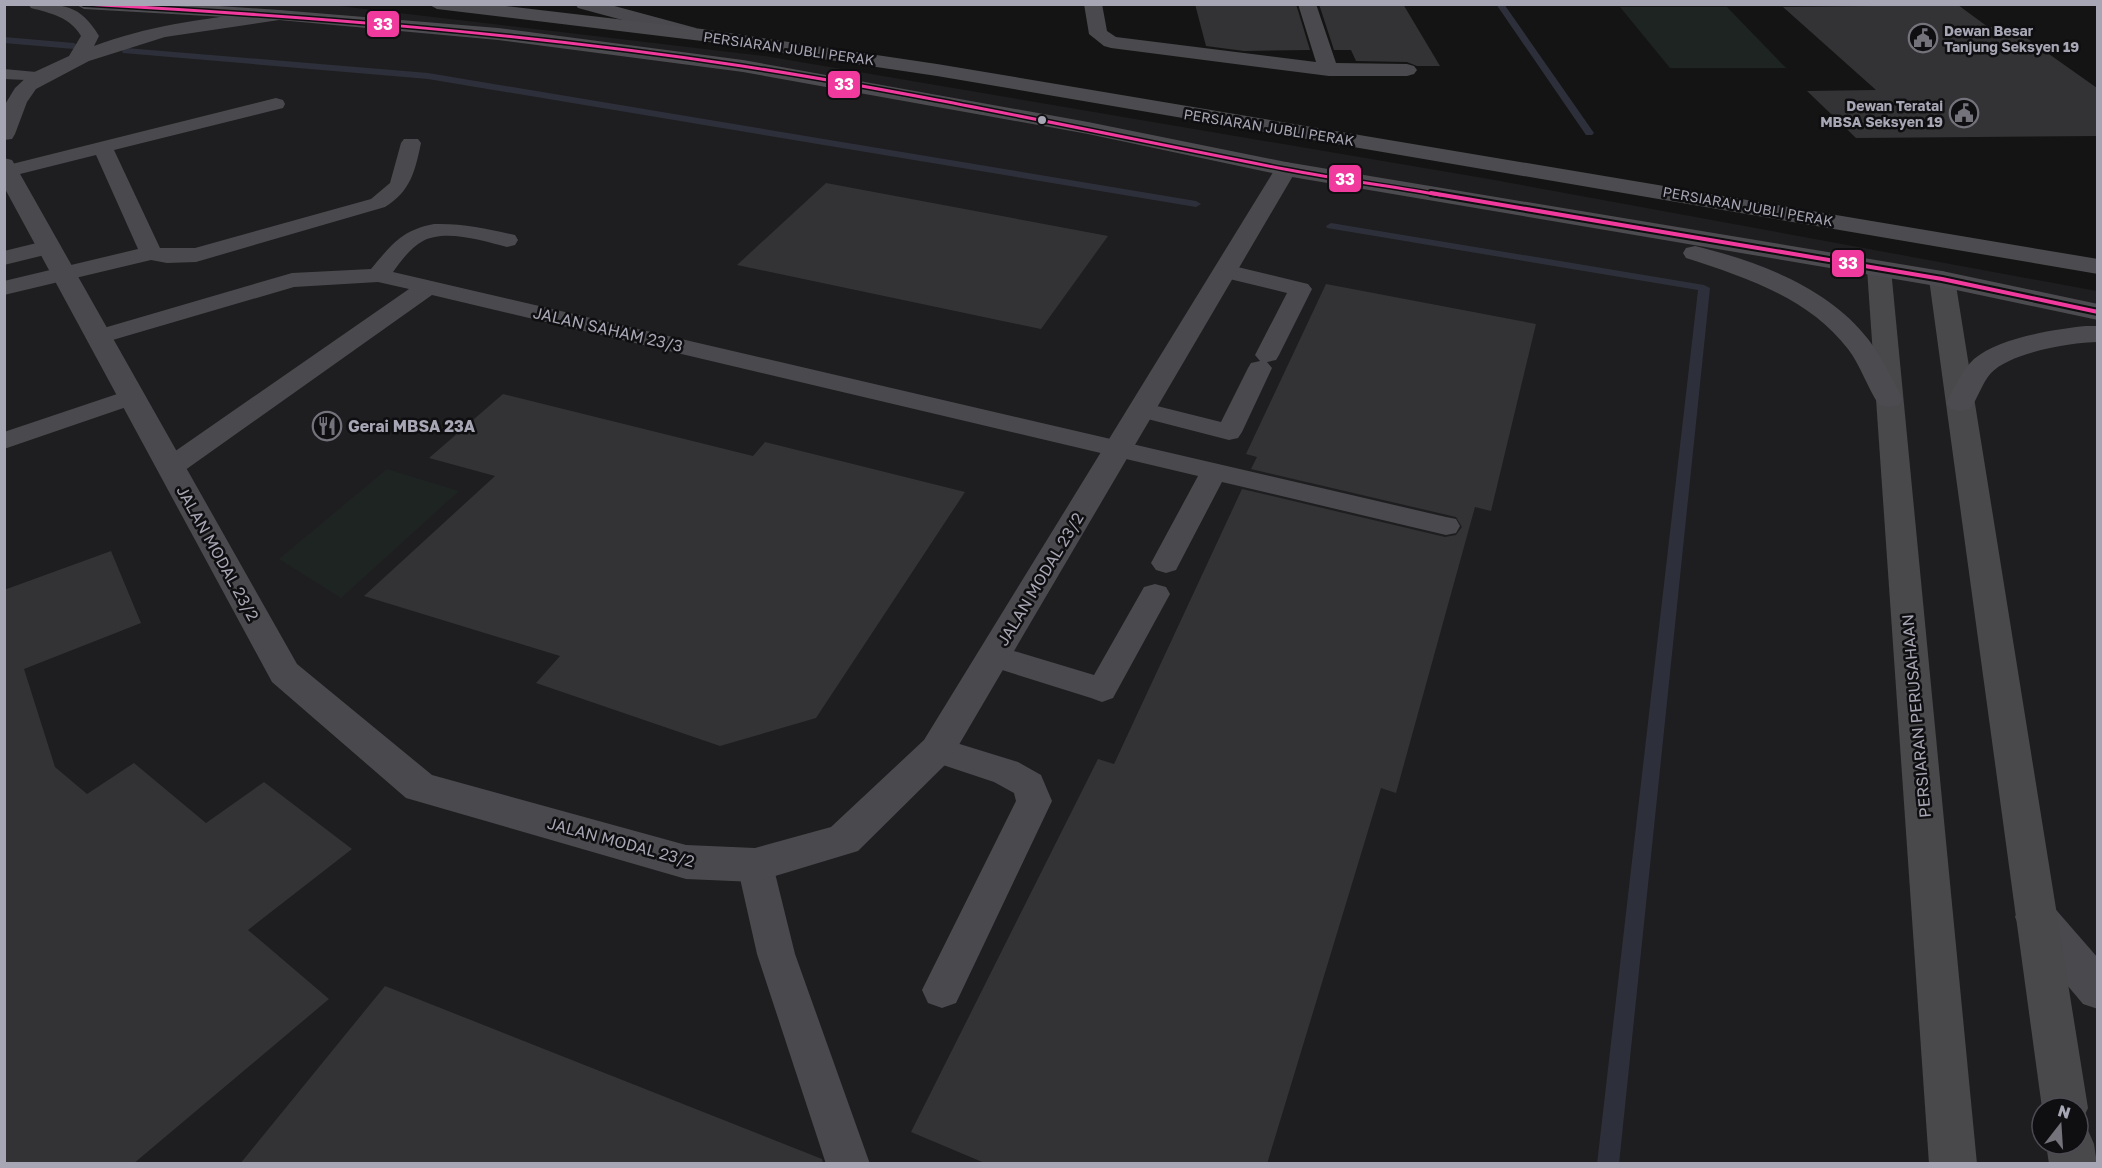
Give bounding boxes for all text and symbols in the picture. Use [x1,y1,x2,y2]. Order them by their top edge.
line badge: 33 [366,10,400,38]
text: 33 [373,14,393,34]
public building icon: Dewan Besar Tanjung Seksyen 19 [1907,22,1939,54]
place label: Dewan Besar Tanjung Seksyen 19 [1944,22,2079,55]
street label: PERSIARAN JUBLI PERAK [702,28,876,68]
line badge: 33 [827,70,861,99]
text: 33 [834,74,854,94]
place label: Dewan Teratai MBSA Seksyen 19 [1820,97,1943,130]
public building icon: Dewan Teratai MBSA Seksyen 19 [1948,97,1980,129]
street label: PERSIARAN JUBLI PERAK [1182,105,1356,149]
unlabelled marker [1036,114,1048,126]
line badge: 33 [1328,164,1362,193]
text: 33 [1335,169,1355,189]
street label: PERSIARAN JUBLI PERAK [1662,183,1835,229]
line badge: 33 [1831,249,1865,278]
text: 33 [1838,253,1858,273]
street label: JALAN SAHAM 23/3 [531,302,685,356]
restaurant icon: Gerai MBSA 23A [311,410,343,442]
place label: Gerai MBSA 23A [348,416,476,436]
street label: JALAN MODAL 23/2 [173,482,263,624]
street label: JALAN MODAL 23/2 [992,509,1088,649]
street label: PERSIARAN PERUSAHAAN [1897,613,1935,819]
street label: JALAN MODAL 23/2 [545,813,697,871]
north arrow [2030,1096,2090,1156]
text: N [2056,1100,2073,1123]

